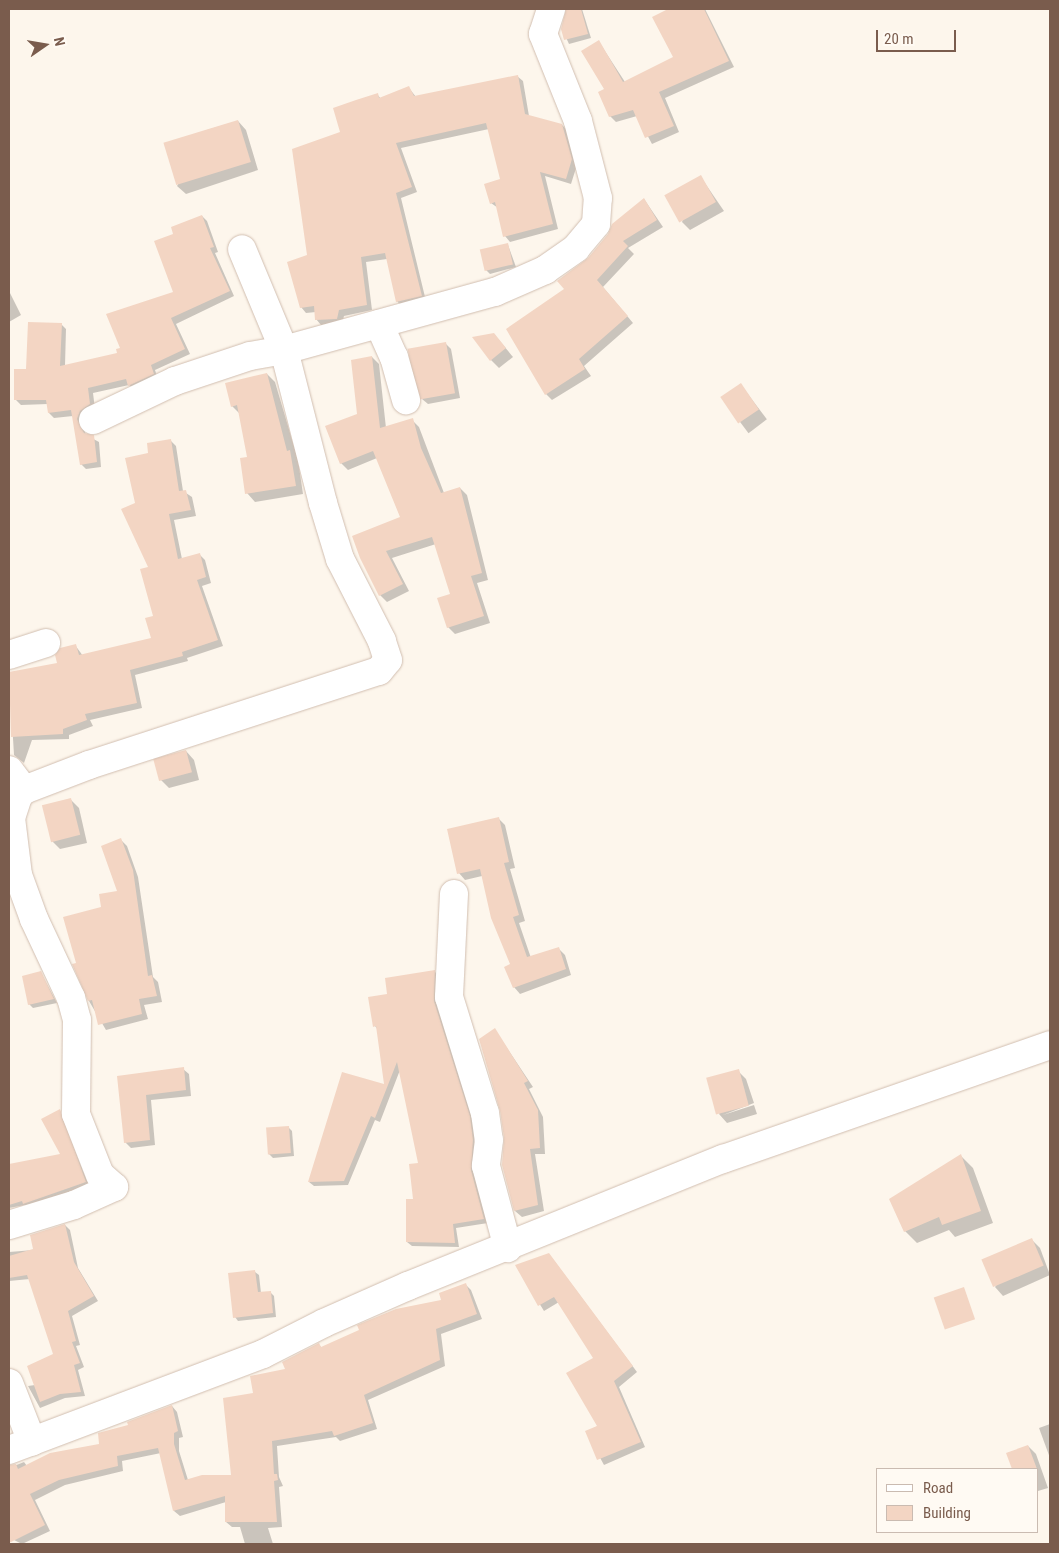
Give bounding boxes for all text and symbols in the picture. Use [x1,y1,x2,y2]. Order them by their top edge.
north arrow [20,20,70,70]
scale bar [879,20,959,52]
text: 20 m [884,30,914,48]
text: N [51,36,68,48]
legend [876,1468,1039,1533]
text: Road [923,1479,953,1497]
text: Building [923,1504,971,1522]

